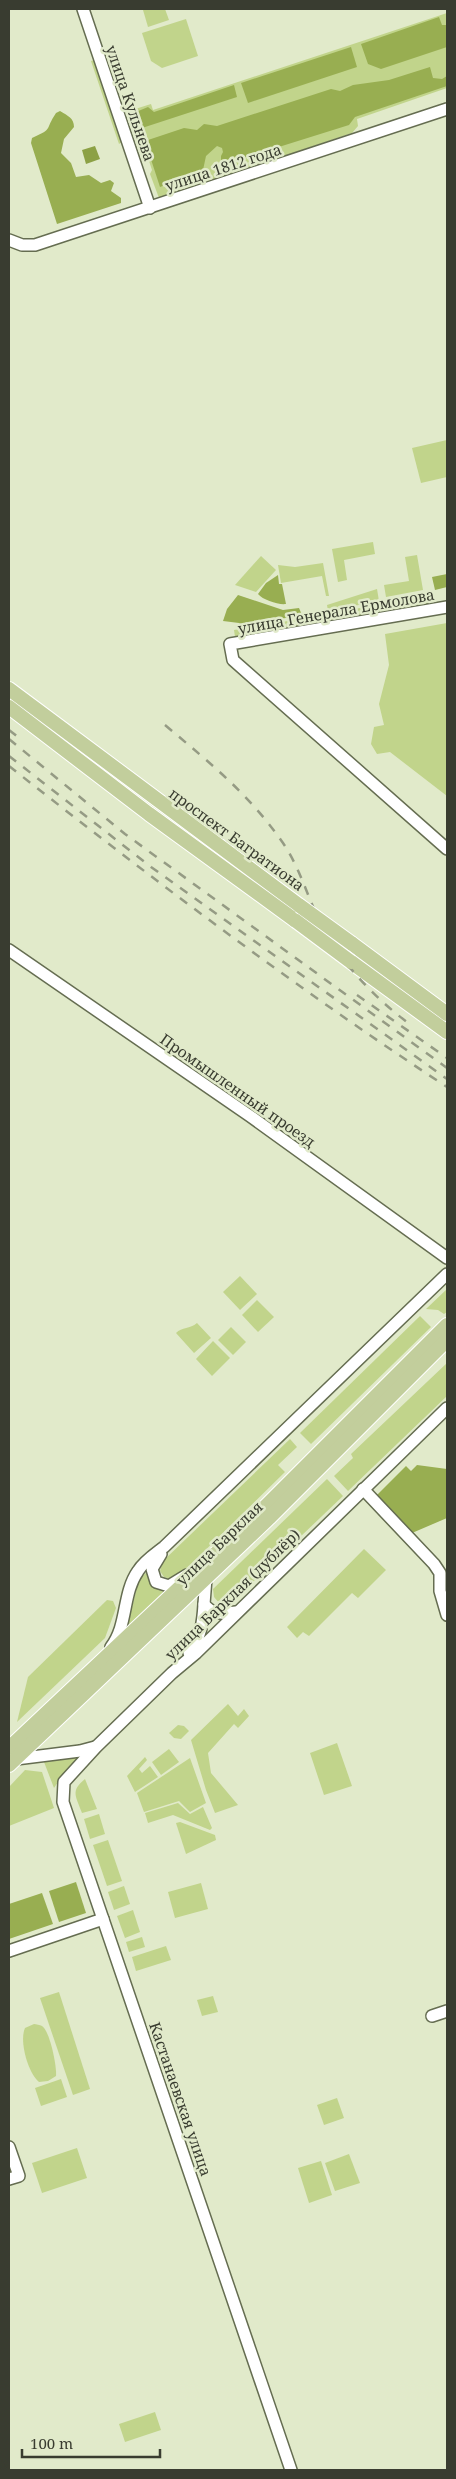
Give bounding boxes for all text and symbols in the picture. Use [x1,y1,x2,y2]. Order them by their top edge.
street label: улица Кульнева [102,42,160,164]
street label: улица 1812 года [162,139,284,195]
street label: улица Генерала Ермолова [236,584,436,638]
street label: проспект Багратиона [165,783,309,895]
street label: Промышленный проезд [156,1029,320,1151]
street label: улица Барклая [171,1497,267,1589]
street label: улица Барклая (дублёр) [160,1524,304,1664]
street label: Кастанаевская улица [145,2019,217,2179]
scale bar [22,2426,160,2458]
text: 100 m [30,2433,73,2453]

